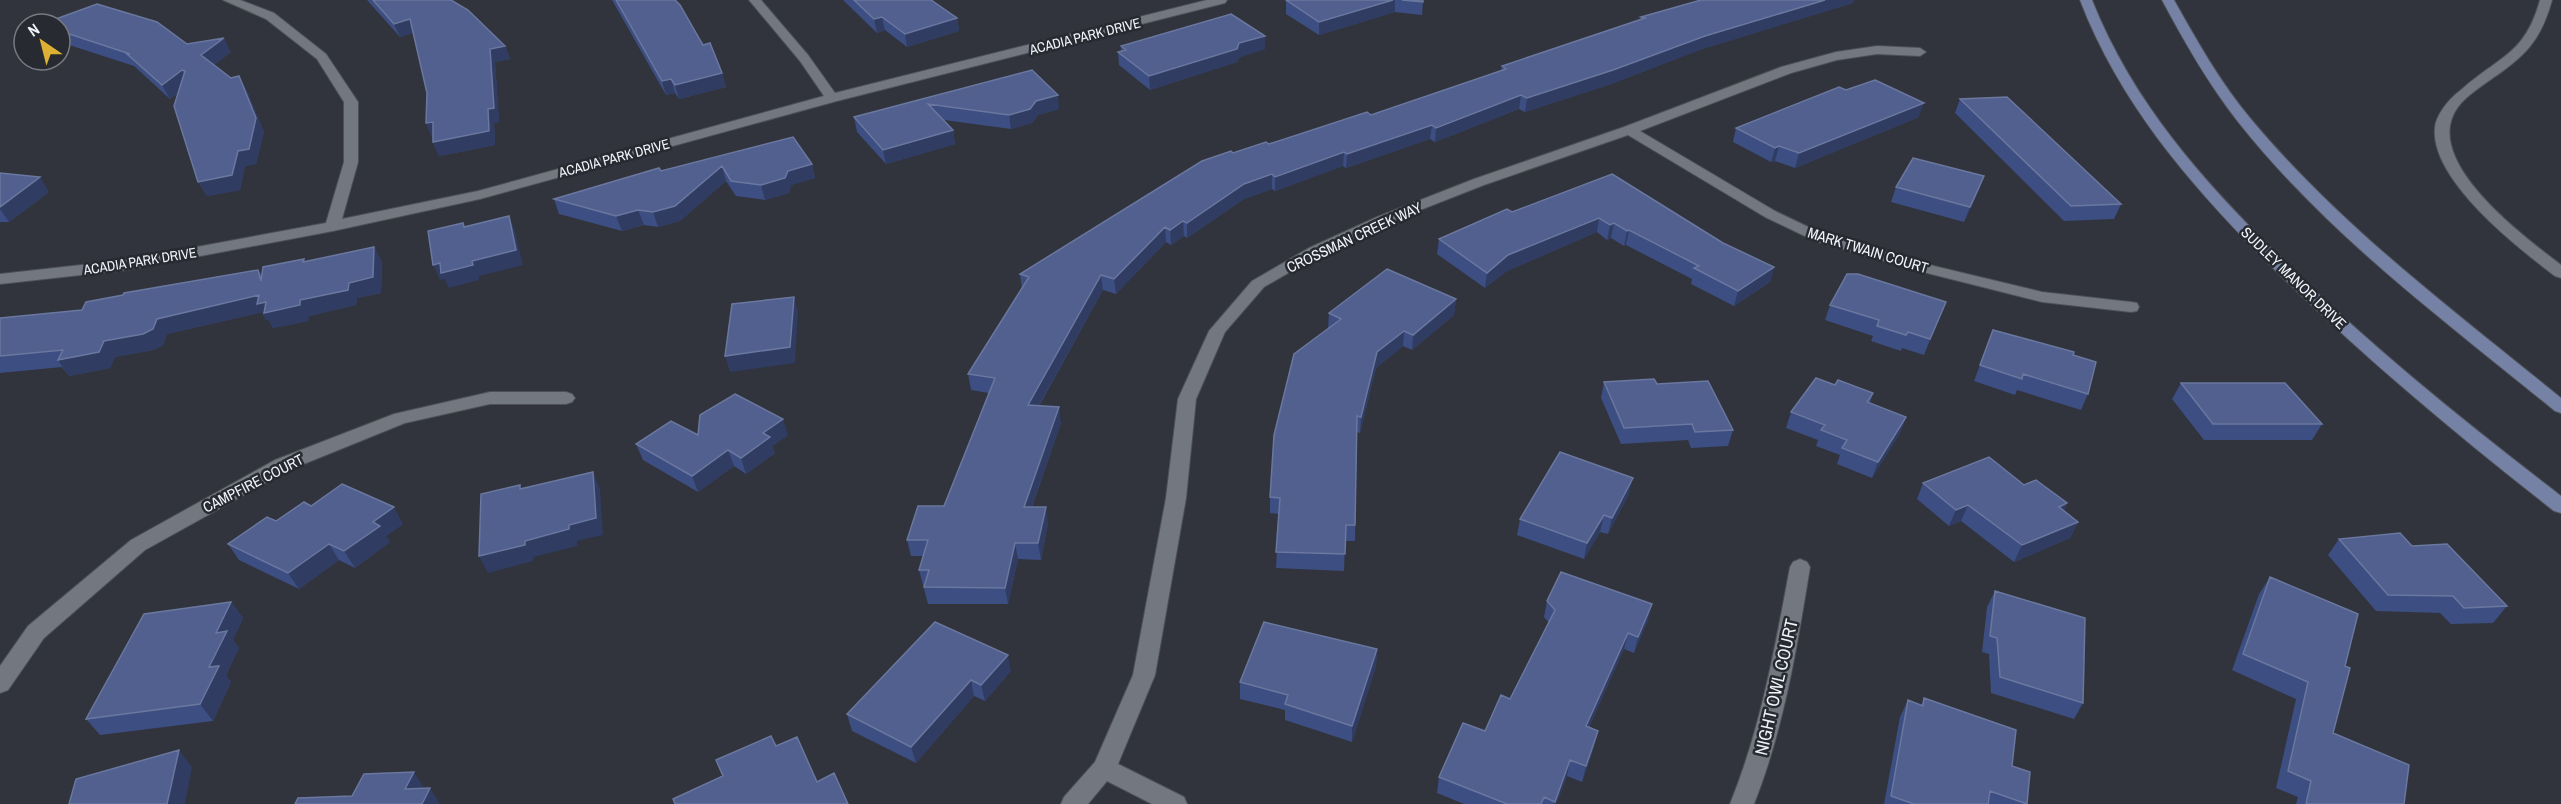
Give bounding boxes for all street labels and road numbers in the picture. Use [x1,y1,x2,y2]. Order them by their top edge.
street label: ACADIA PARK DRIVE [1027,13,1142,59]
street label: ACADIA PARK DRIVE [556,135,671,182]
street label: CROSSMAN CREEK WAY [1283,196,1426,278]
street label: MARK TWAIN COURT [1805,222,1931,278]
street label: SUDLEY MANOR DRIVE [2237,222,2351,334]
street label: ACADIA PARK DRIVE [81,243,198,279]
street label: CAMPFIRE COURT [199,448,307,517]
street label: NIGHT OWL COURT [1748,616,1804,758]

